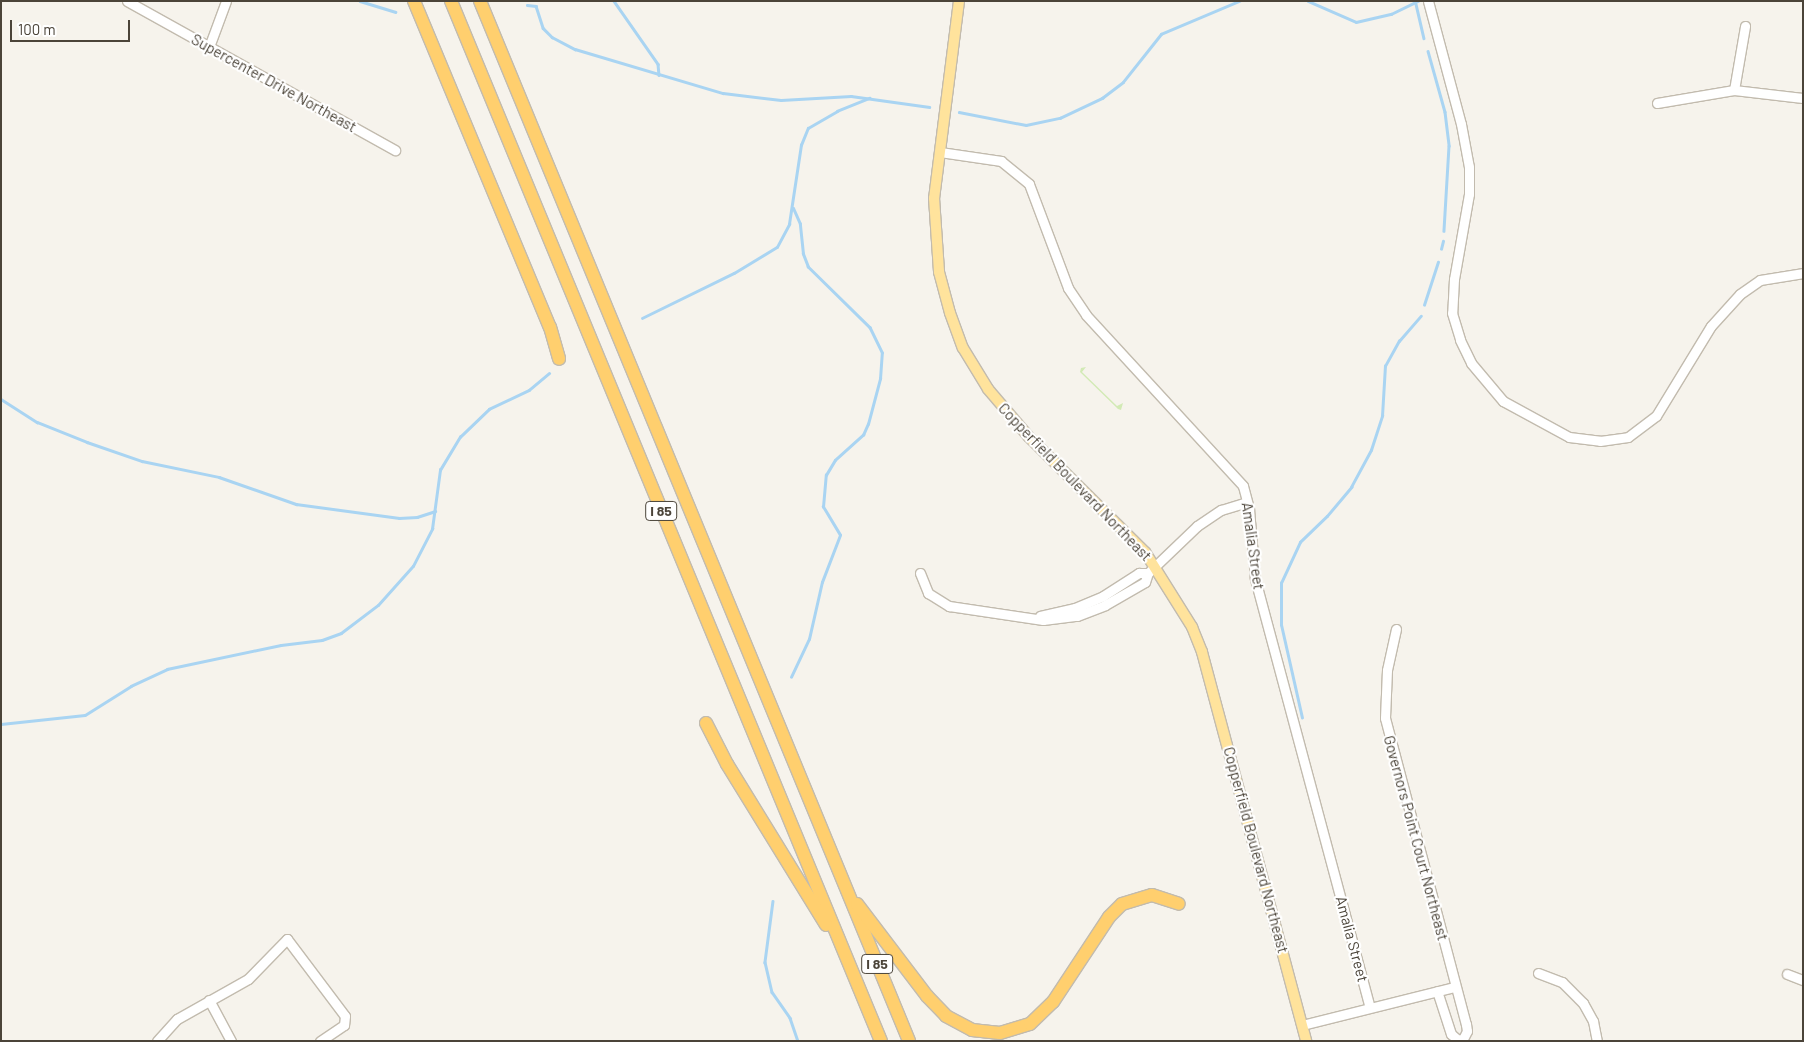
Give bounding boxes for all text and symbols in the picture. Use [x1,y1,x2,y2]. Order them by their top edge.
scale bar [12,10,132,42]
text: 100 m [18,20,56,38]
street label: Supercenter Drive Northeast [188,30,360,136]
street label: Copperfield Boulevard Northeast [995,399,1155,565]
road number: I 85 [645,500,677,522]
street label: Amalia Street [1238,501,1268,591]
street label: Governors Point Court Northeast [1380,734,1452,942]
street label: Copperfield Boulevard Northeast [1220,745,1292,955]
street label: Amalia Street [1332,894,1372,984]
road number: I 85 [861,952,893,976]

